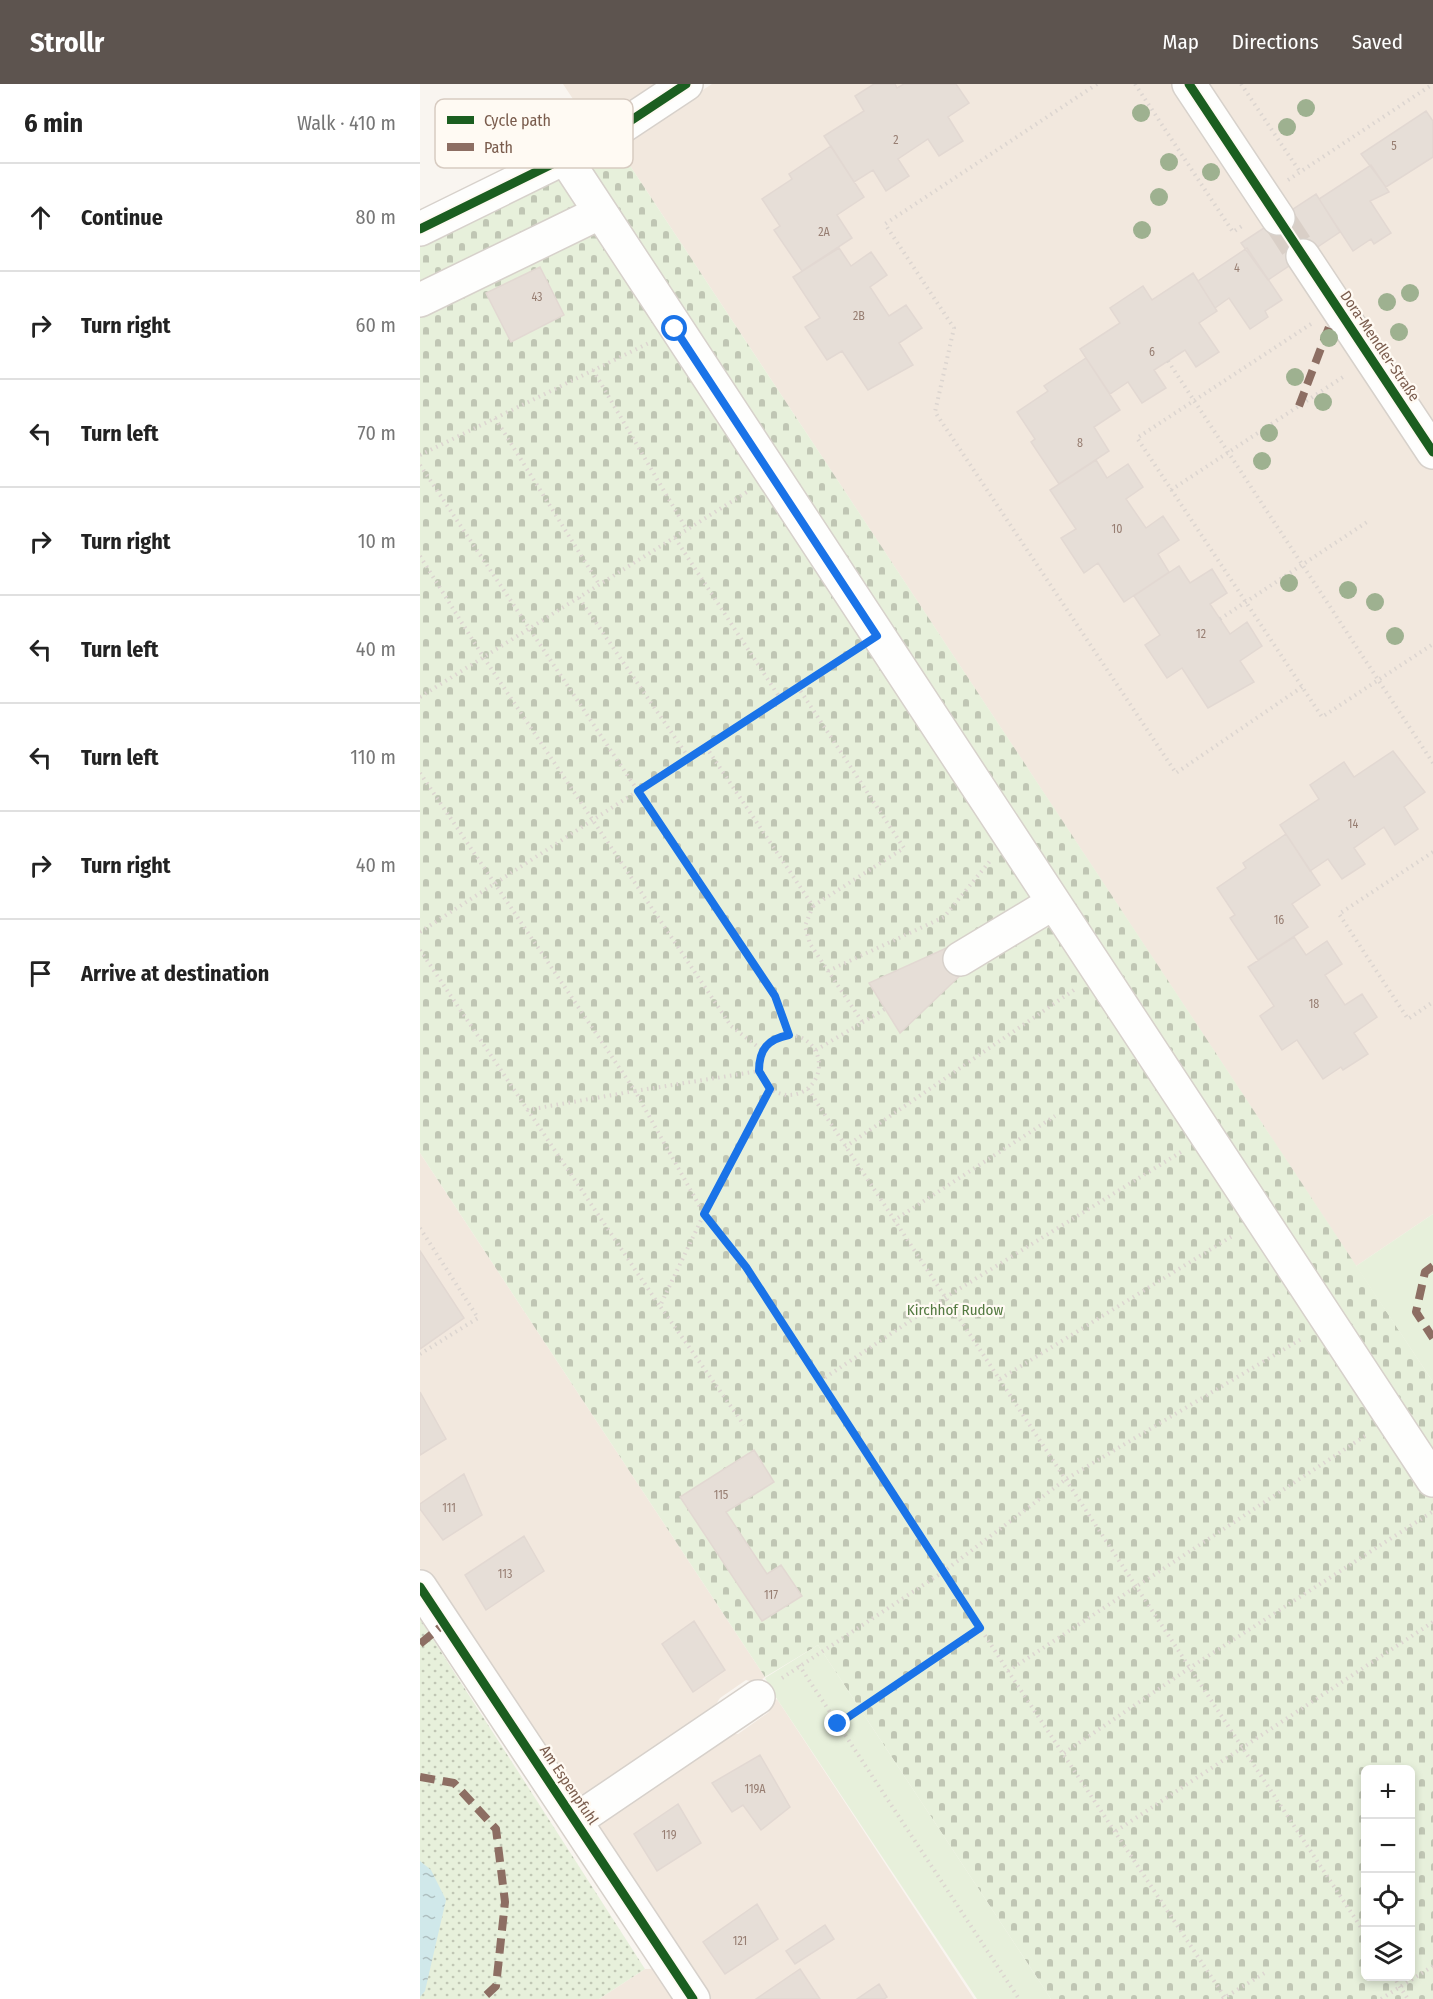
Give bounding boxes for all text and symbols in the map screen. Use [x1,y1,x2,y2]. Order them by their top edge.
text: Strollr [30,26,104,59]
text: Map [1162,29,1199,55]
text: Directions [1232,29,1319,55]
text: Saved [1352,29,1403,55]
legend [435,99,633,168]
text: 6 min [24,108,83,139]
text: Walk · 410 m [297,111,396,135]
text: Cycle path [484,111,551,130]
house number: 2 [893,133,899,147]
text: Path [484,138,513,157]
house number: 5 [1391,139,1397,153]
icon: ahead [24,201,57,234]
text: Continue [81,204,163,231]
text: 80 m [356,205,396,229]
house number: 2A [818,225,830,239]
house number: 4 [1234,261,1240,275]
street label: Dora-Mendler-Straße [1336,287,1424,405]
house number: 43 [531,290,543,304]
icon: right [24,309,57,342]
house number: 2B [853,309,865,323]
text: Turn right [81,312,170,339]
text: 60 m [356,313,396,337]
route start [661,315,687,341]
house number: 6 [1149,345,1155,359]
icon: left [24,417,57,450]
text: Turn left [81,420,159,447]
text: 70 m [358,421,396,445]
house number: 8 [1077,436,1083,450]
house number: 10 [1112,522,1122,536]
icon: right [24,525,57,558]
text: Turn right [81,528,170,555]
text: 10 m [358,529,396,553]
house number: 12 [1196,627,1206,641]
icon: left [24,633,57,666]
text: Turn left [81,636,159,663]
text: 40 m [356,637,396,661]
icon: left [24,741,57,774]
text: Turn left [81,744,159,771]
text: 110 m [350,745,396,769]
house number: 14 [1348,817,1358,831]
icon: right [24,849,57,882]
text: Turn right [81,852,170,879]
text: 40 m [356,853,396,877]
house number: 16 [1274,913,1284,927]
icon: arrive [24,957,57,990]
text: Arrive at destination [81,960,269,987]
house number: 18 [1309,997,1319,1011]
park label: Kirchhof Rudow [907,1301,1003,1319]
house number: 115 [714,1488,729,1502]
house number: 111 [442,1501,456,1515]
house number: 113 [498,1567,512,1581]
house number: 117 [764,1588,778,1602]
route end [824,1710,850,1736]
street label: Am Espenpfuhl [536,1742,602,1828]
map controls [1361,1765,1415,1981]
button: + [1361,1765,1415,1819]
house number: 119A [744,1782,766,1796]
button: − [1361,1819,1415,1873]
house number: 119 [661,1828,677,1842]
button: locate [1361,1873,1415,1927]
button: layers [1361,1927,1415,1981]
house number: 121 [733,1934,747,1948]

